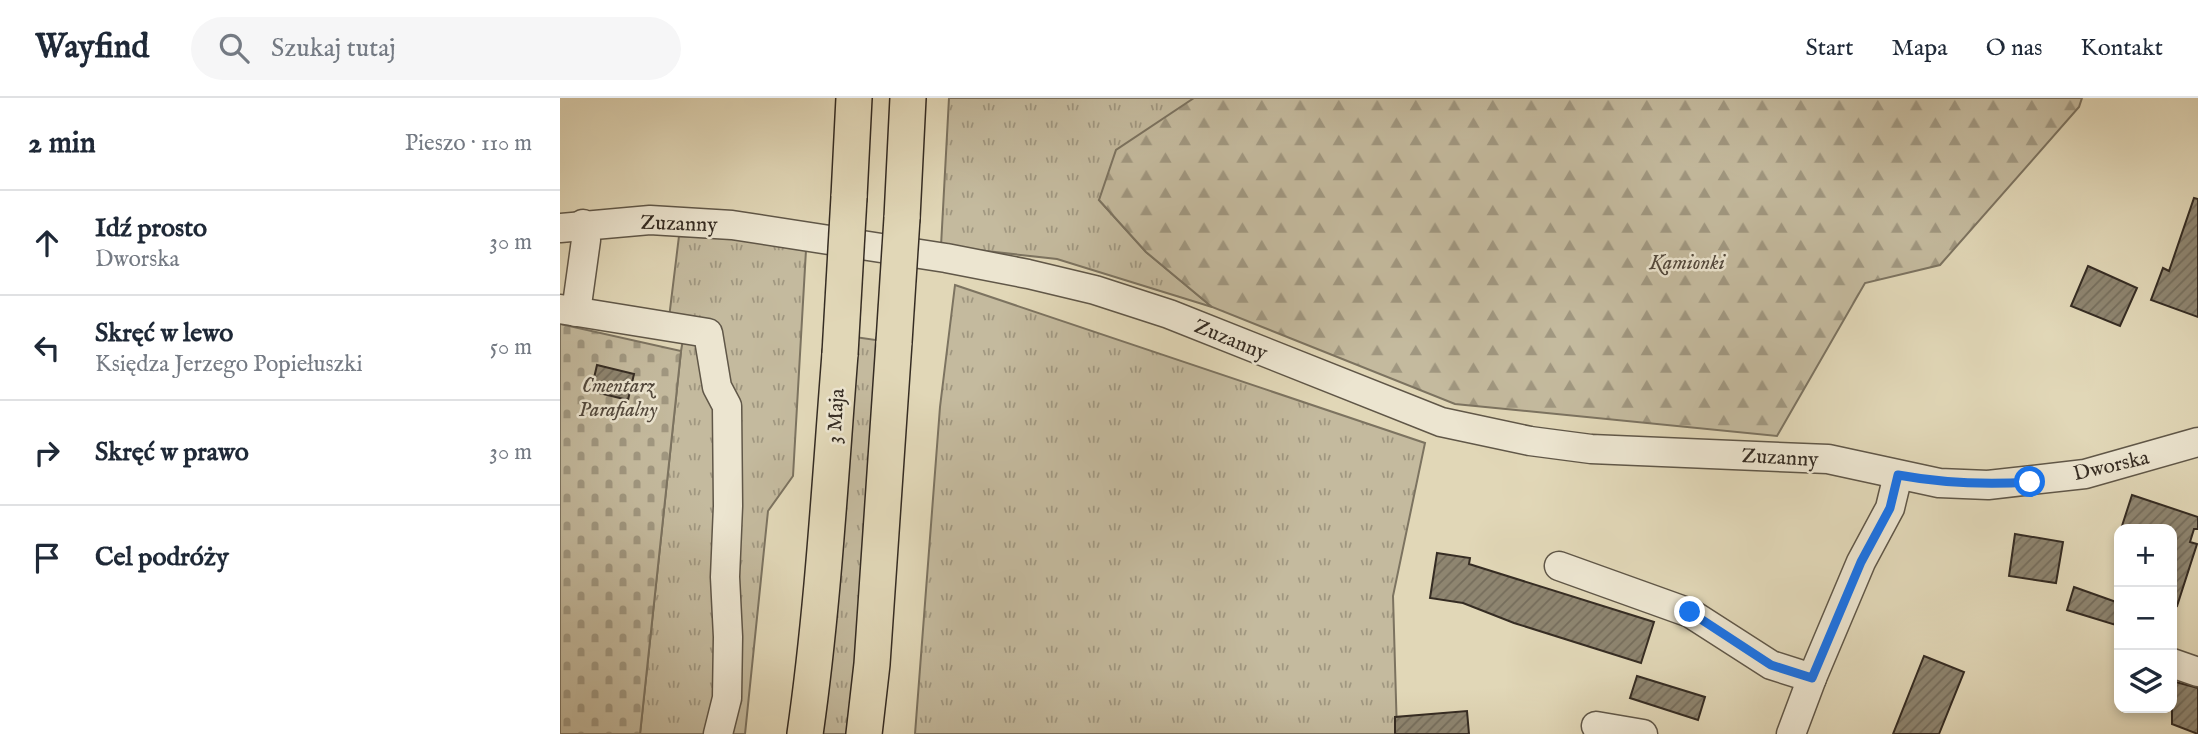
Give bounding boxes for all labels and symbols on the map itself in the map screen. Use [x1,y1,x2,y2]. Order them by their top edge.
street label: Zuzanny [640,210,719,239]
park label: Kamionki [1648,250,1727,277]
street label: Zuzanny [1190,313,1272,368]
park label: Cmentarz Parafialny [579,373,658,424]
street label: 3 Maja [821,387,852,445]
street label: Zuzanny [1741,443,1820,474]
street label: Dworska [2071,444,2153,488]
route start [2014,466,2045,497]
route end [1674,596,1705,627]

